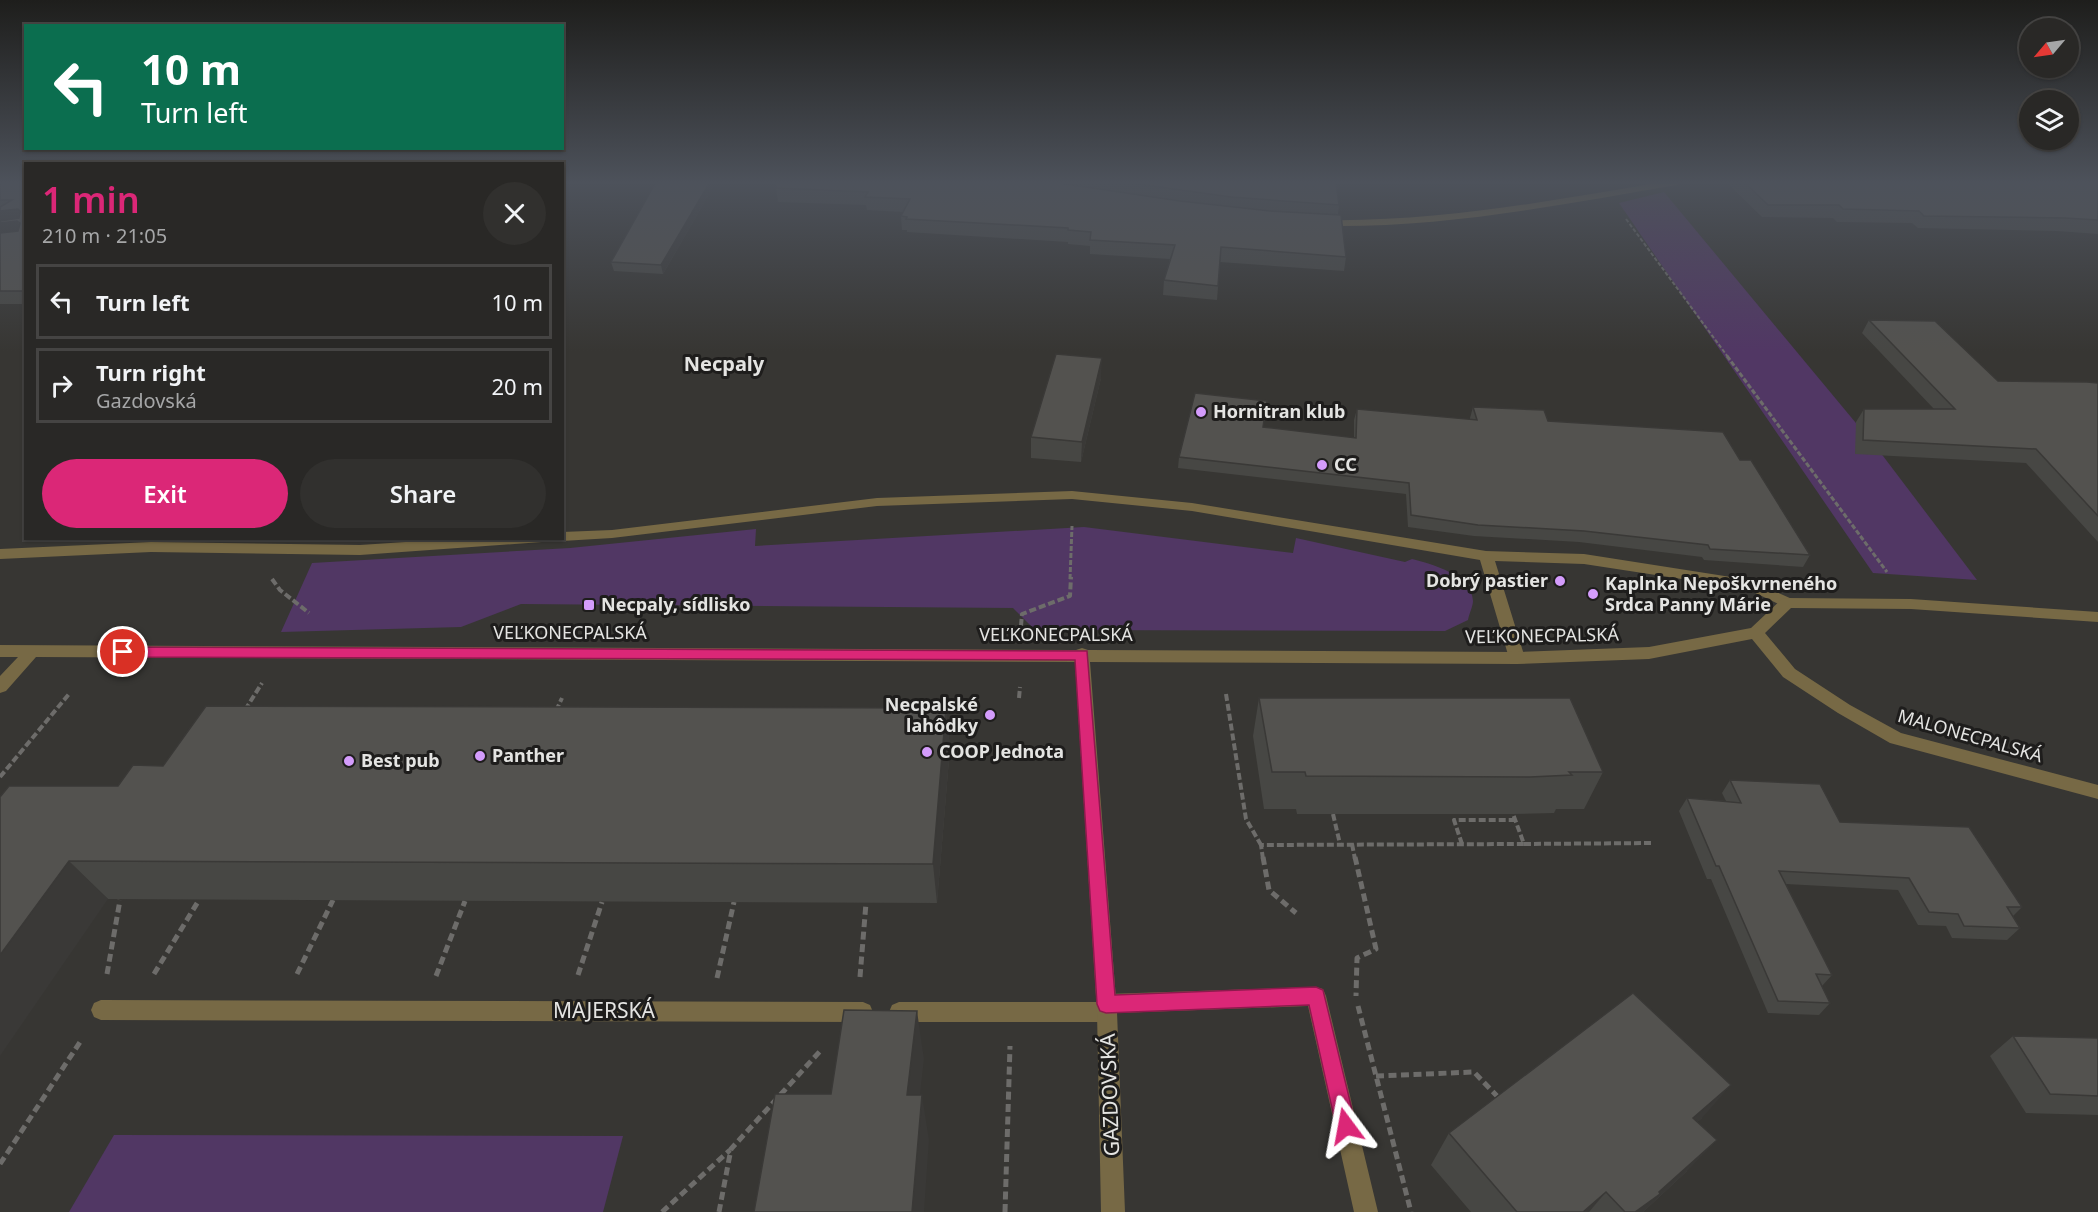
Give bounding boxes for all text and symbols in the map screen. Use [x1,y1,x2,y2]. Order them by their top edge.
north arrow [2019,18,2079,78]
map controls [2019,18,2079,150]
text: 10 m [141,40,241,97]
icon: left [42,48,120,126]
button: layers [2019,90,2079,150]
text: Turn left [141,94,247,131]
text: 1 min [42,175,140,224]
button: close [483,182,546,245]
text: 210 m · 21:05 [42,222,167,249]
icon: left [45,285,78,318]
text: Turn left [96,287,190,317]
text: 10 m [492,287,543,317]
district label: Necpaly [684,350,765,377]
text: Turn right [96,357,206,387]
icon: right [45,369,78,402]
text: 20 m [492,371,543,401]
text: Gazdovská [96,387,197,414]
place label: Hornitran klub [1213,399,1345,423]
marker: Hornitran klub [1194,405,1208,419]
place label: CC [1334,452,1357,476]
marker: CC [1315,458,1329,472]
button: Exit [42,459,288,528]
button: Share [300,459,546,528]
place label: Dobrý pastier [1426,568,1548,592]
place label: Kaplnka Nepoškvrneného Srdca Panny Márie [1605,571,1837,616]
marker: Dobrý pastier [1553,574,1567,588]
marker: Kaplnka Nepoškvrneného Srdca Panny Márie [1586,587,1600,601]
place label: Necpaly, sídlisko [601,592,751,616]
marker: Necpaly, sídlisko [582,598,596,612]
street label: VEĽKONECPALSKÁ [493,620,647,644]
street label: VEĽKONECPALSKÁ [979,622,1133,646]
street label: VEĽKONECPALSKÁ [1465,622,1619,648]
pin [97,626,148,677]
icon: arrive [106,635,139,668]
place label: Necpalské lahôdky [885,692,979,737]
street label: MALONECPALSKÁ [1895,703,2046,767]
marker: Necpalské lahôdky [983,708,997,722]
place label: COOP Jednota [939,739,1064,763]
place label: Panther [492,743,564,767]
marker: COOP Jednota [920,745,934,759]
place label: Best pub [361,748,440,772]
marker: Panther [473,749,487,763]
marker: Best pub [342,754,356,768]
street label: MAJERSKÁ [553,996,656,1024]
street label: GAZDOVSKÁ [1093,1033,1125,1157]
position arrow [1314,1094,1378,1158]

